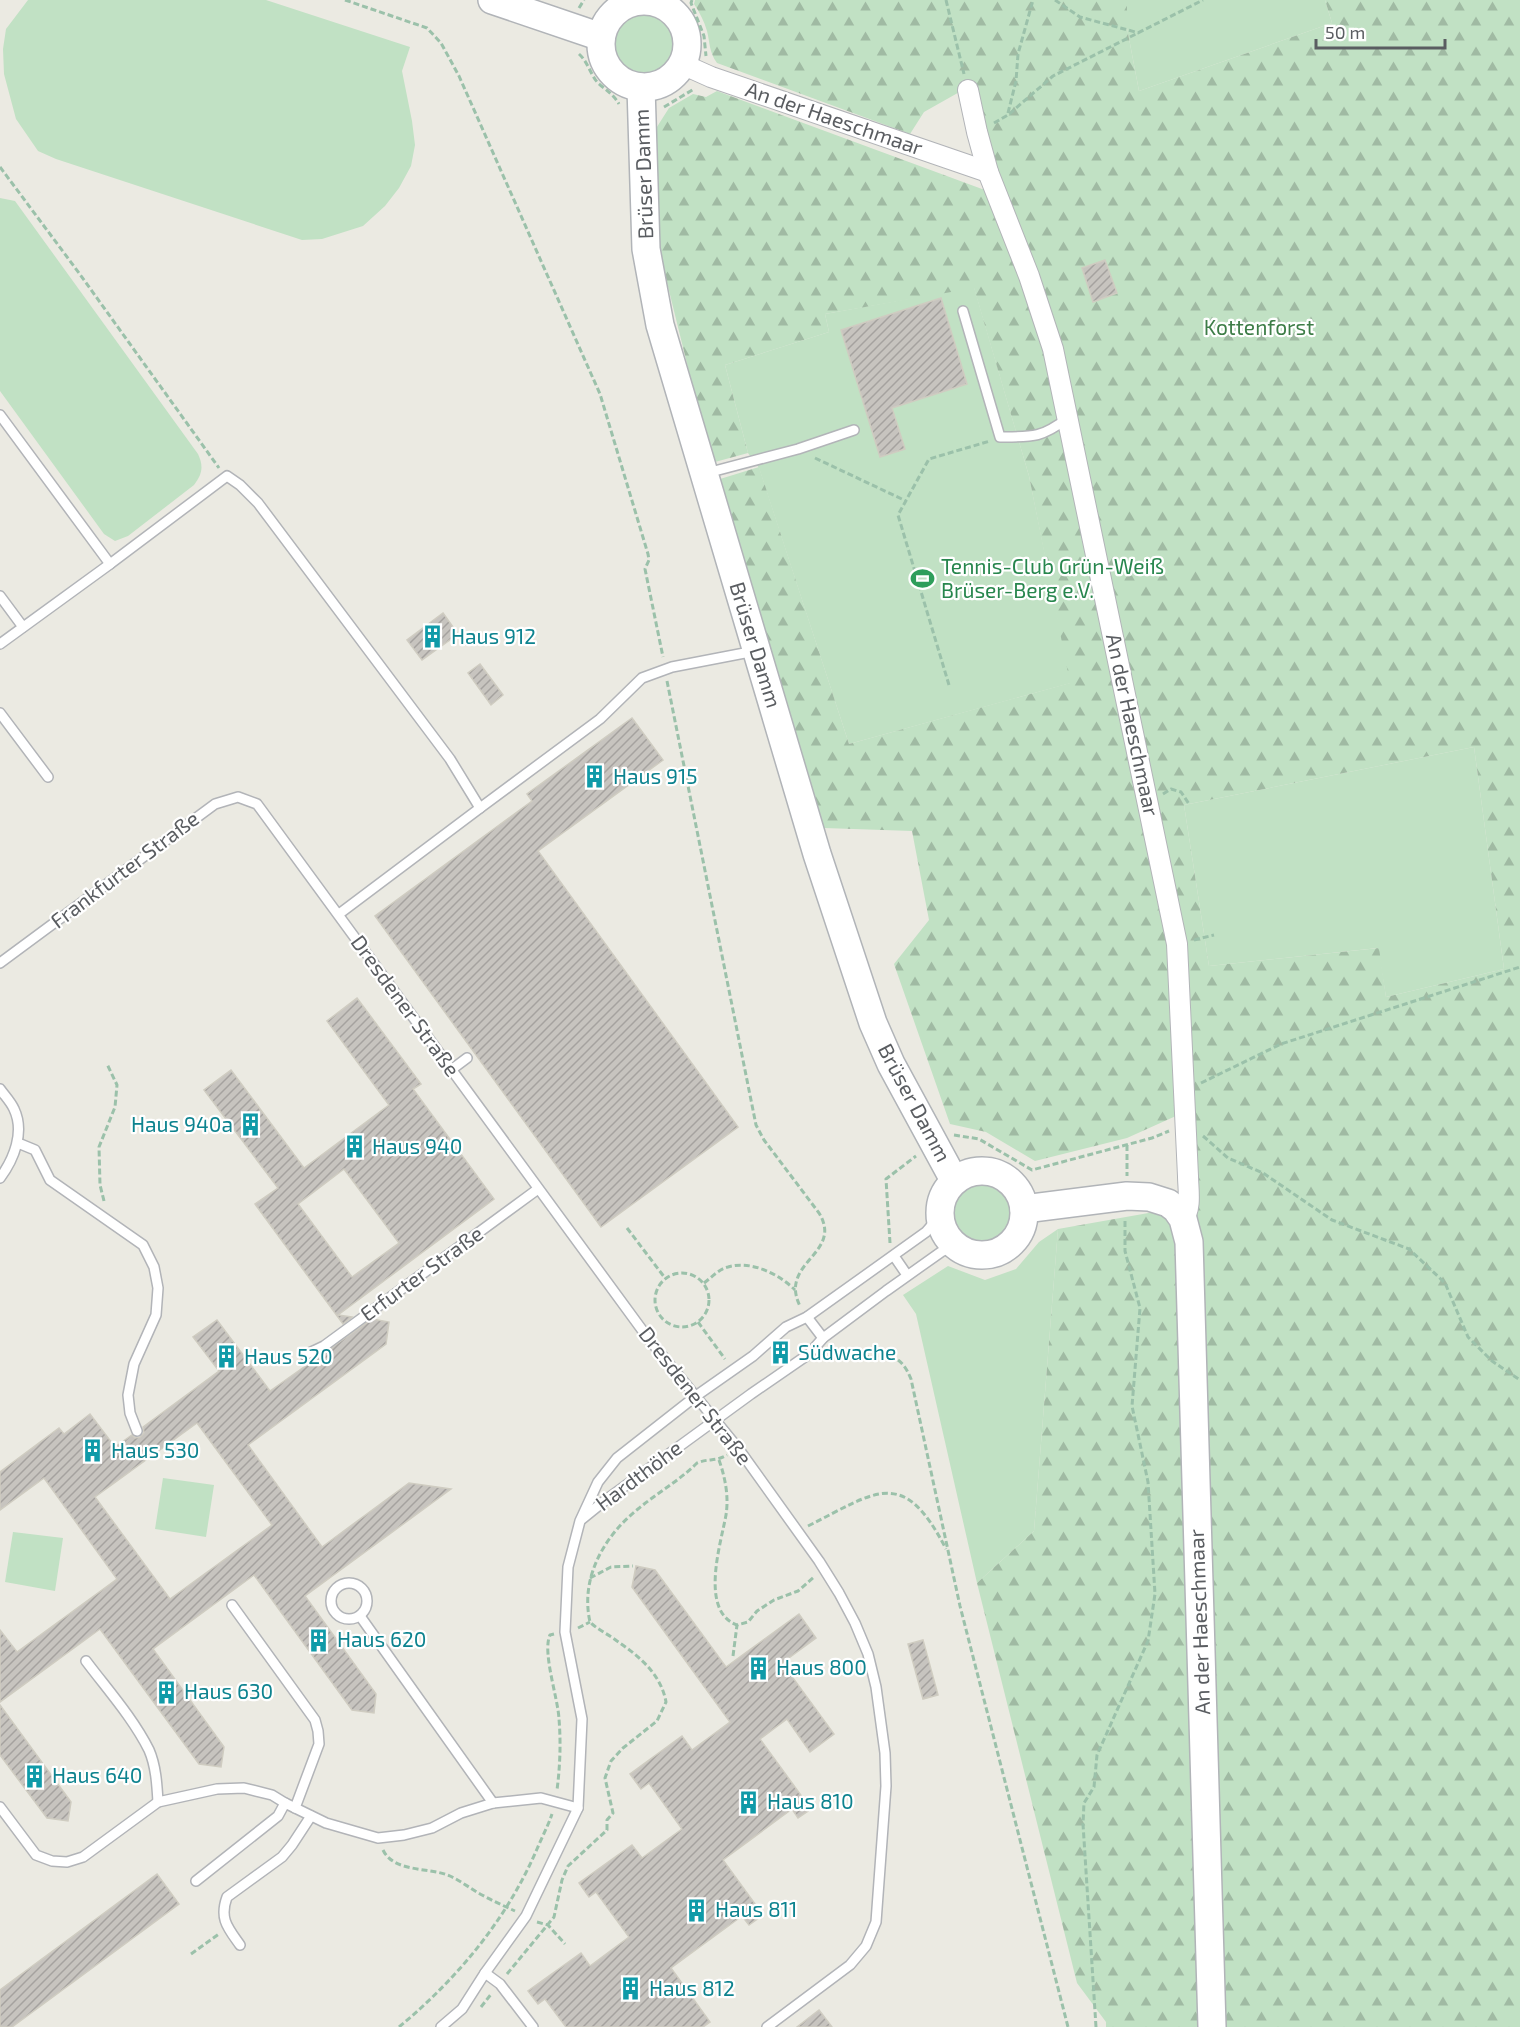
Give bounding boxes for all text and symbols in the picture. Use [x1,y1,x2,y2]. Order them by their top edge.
scale bar [1316,12,1445,50]
text: 50 m [1325,21,1365,43]
street label: An der Haeschmaar [743,76,927,160]
street label: Brüser Damm [628,109,657,240]
park label: Kottenforst [1204,314,1314,339]
place label: Tennis-Club Grün-Weiß Brüser-Berg e.V. [941,553,1164,602]
sports icon: Tennis-Club Grün-Weiß Brüser-Berg e.V. [910,566,936,592]
street label: Brüser Damm [725,579,787,711]
place label: Haus 912 [451,623,536,648]
building icon: Haus 912 [420,624,446,650]
street label: An der Haeschmaar [1102,631,1165,819]
place label: Haus 915 [613,763,698,788]
building icon: Haus 915 [582,764,608,790]
street label: Frankfurter Straße [45,805,203,933]
street label: Dresdener Straße [347,930,466,1081]
street label: Brüser Damm [874,1039,957,1166]
place label: Haus 940a [131,1111,233,1136]
building icon: Haus 940a [238,1112,264,1138]
place label: Haus 940 [372,1133,462,1158]
building icon: Haus 940 [341,1134,367,1160]
street label: Erfurter Straße [355,1220,487,1326]
street label: Dresdener Straße [634,1321,758,1469]
place label: Südwache [798,1339,896,1364]
building icon: Südwache [767,1340,793,1366]
place label: Haus 520 [244,1343,333,1368]
building icon: Haus 520 [213,1344,239,1370]
street label: Hardthöhe [590,1434,686,1515]
place label: Haus 530 [111,1437,199,1462]
building icon: Haus 530 [80,1438,106,1464]
street label: An der Haeschmaar [1183,1528,1214,1715]
place label: Haus 620 [337,1626,426,1651]
building icon: Haus 620 [306,1627,332,1653]
place label: Haus 800 [776,1654,867,1679]
building icon: Haus 800 [745,1655,771,1681]
place label: Haus 630 [184,1678,273,1703]
building icon: Haus 630 [153,1679,179,1705]
place label: Haus 640 [52,1762,142,1787]
building icon: Haus 640 [21,1763,47,1789]
place label: Haus 810 [767,1788,854,1813]
building icon: Haus 810 [736,1789,762,1815]
place label: Haus 811 [715,1896,797,1921]
building icon: Haus 811 [684,1897,710,1923]
place label: Haus 812 [649,1975,735,2000]
building icon: Haus 812 [618,1976,644,2002]

